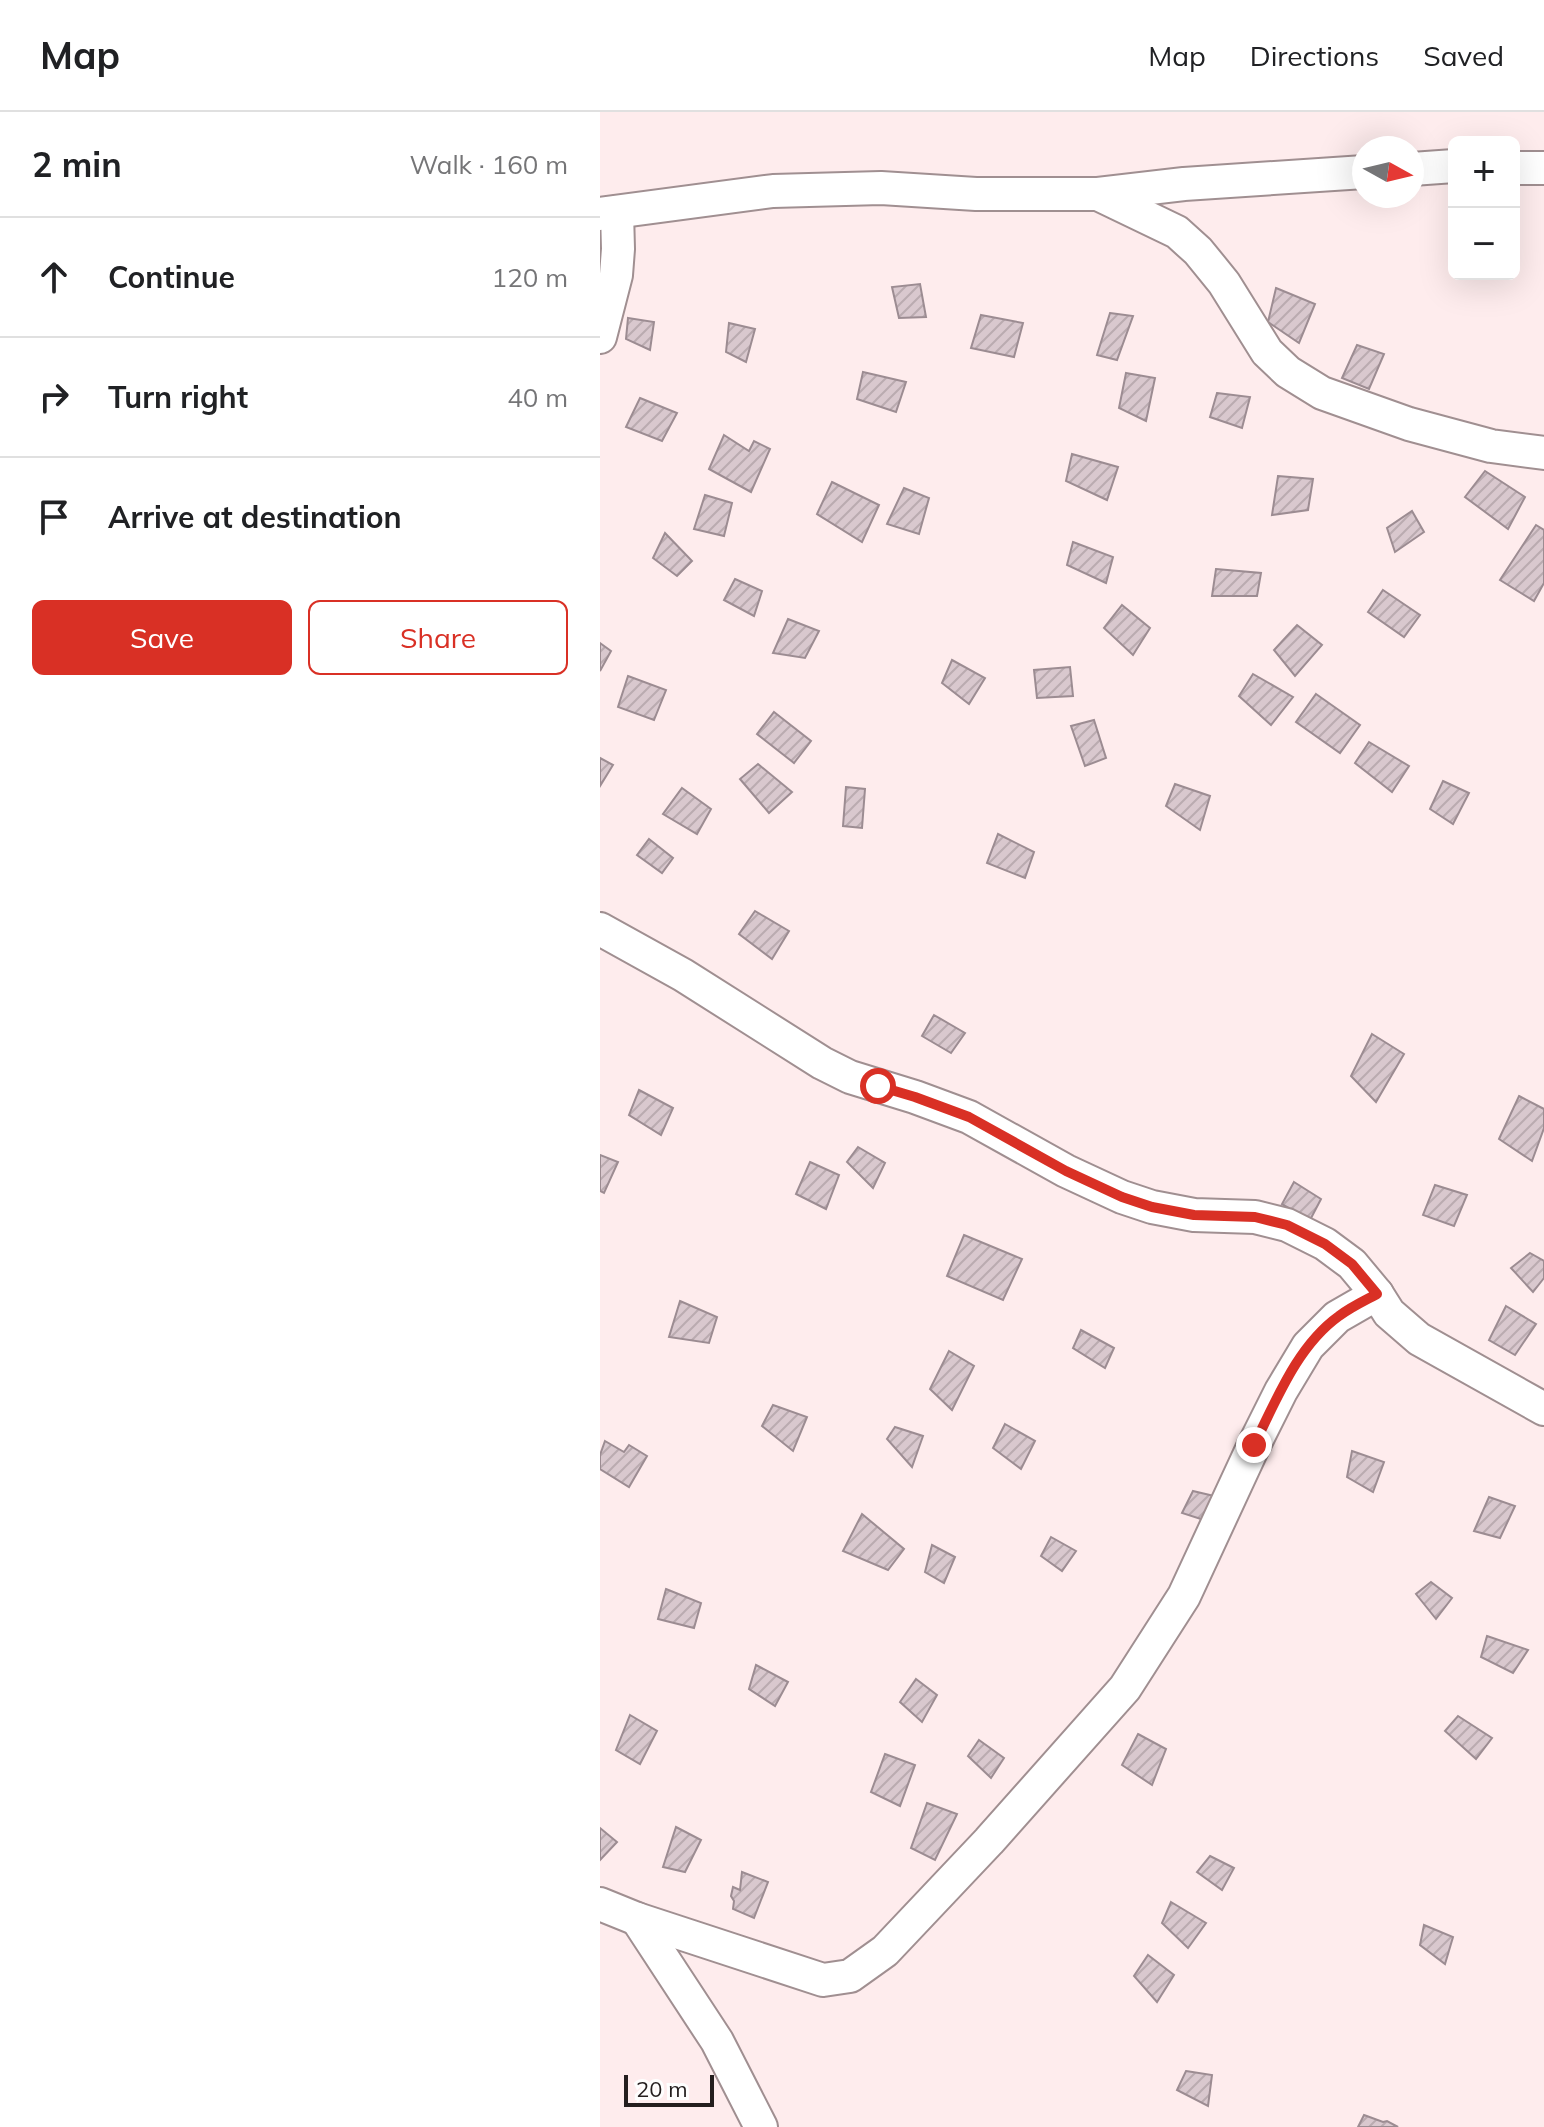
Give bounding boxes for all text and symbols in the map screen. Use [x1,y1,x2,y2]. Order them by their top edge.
text: Map [40,31,120,79]
text: Map [1148,38,1206,73]
text: Directions [1250,38,1379,73]
text: Saved [1423,38,1504,73]
north arrow [1352,136,1424,208]
map controls [1448,136,1520,280]
button: + [1448,136,1520,208]
text: 2 min [32,143,122,186]
text: Walk · 160 m [409,148,568,181]
button: − [1448,208,1520,280]
icon: ahead [32,255,76,299]
text: Continue [108,258,235,296]
text: 120 m [492,261,568,294]
icon: right [32,375,76,419]
text: Turn right [108,378,248,416]
text: 40 m [507,381,568,414]
icon: arrive [32,495,76,539]
text: Arrive at destination [108,498,402,536]
button: Save [32,600,292,675]
button: Share [308,600,568,675]
route start [860,1068,896,1104]
route end [1236,1427,1272,1463]
scale bar [624,2071,714,2107]
text: 20 m [636,2075,687,2103]

